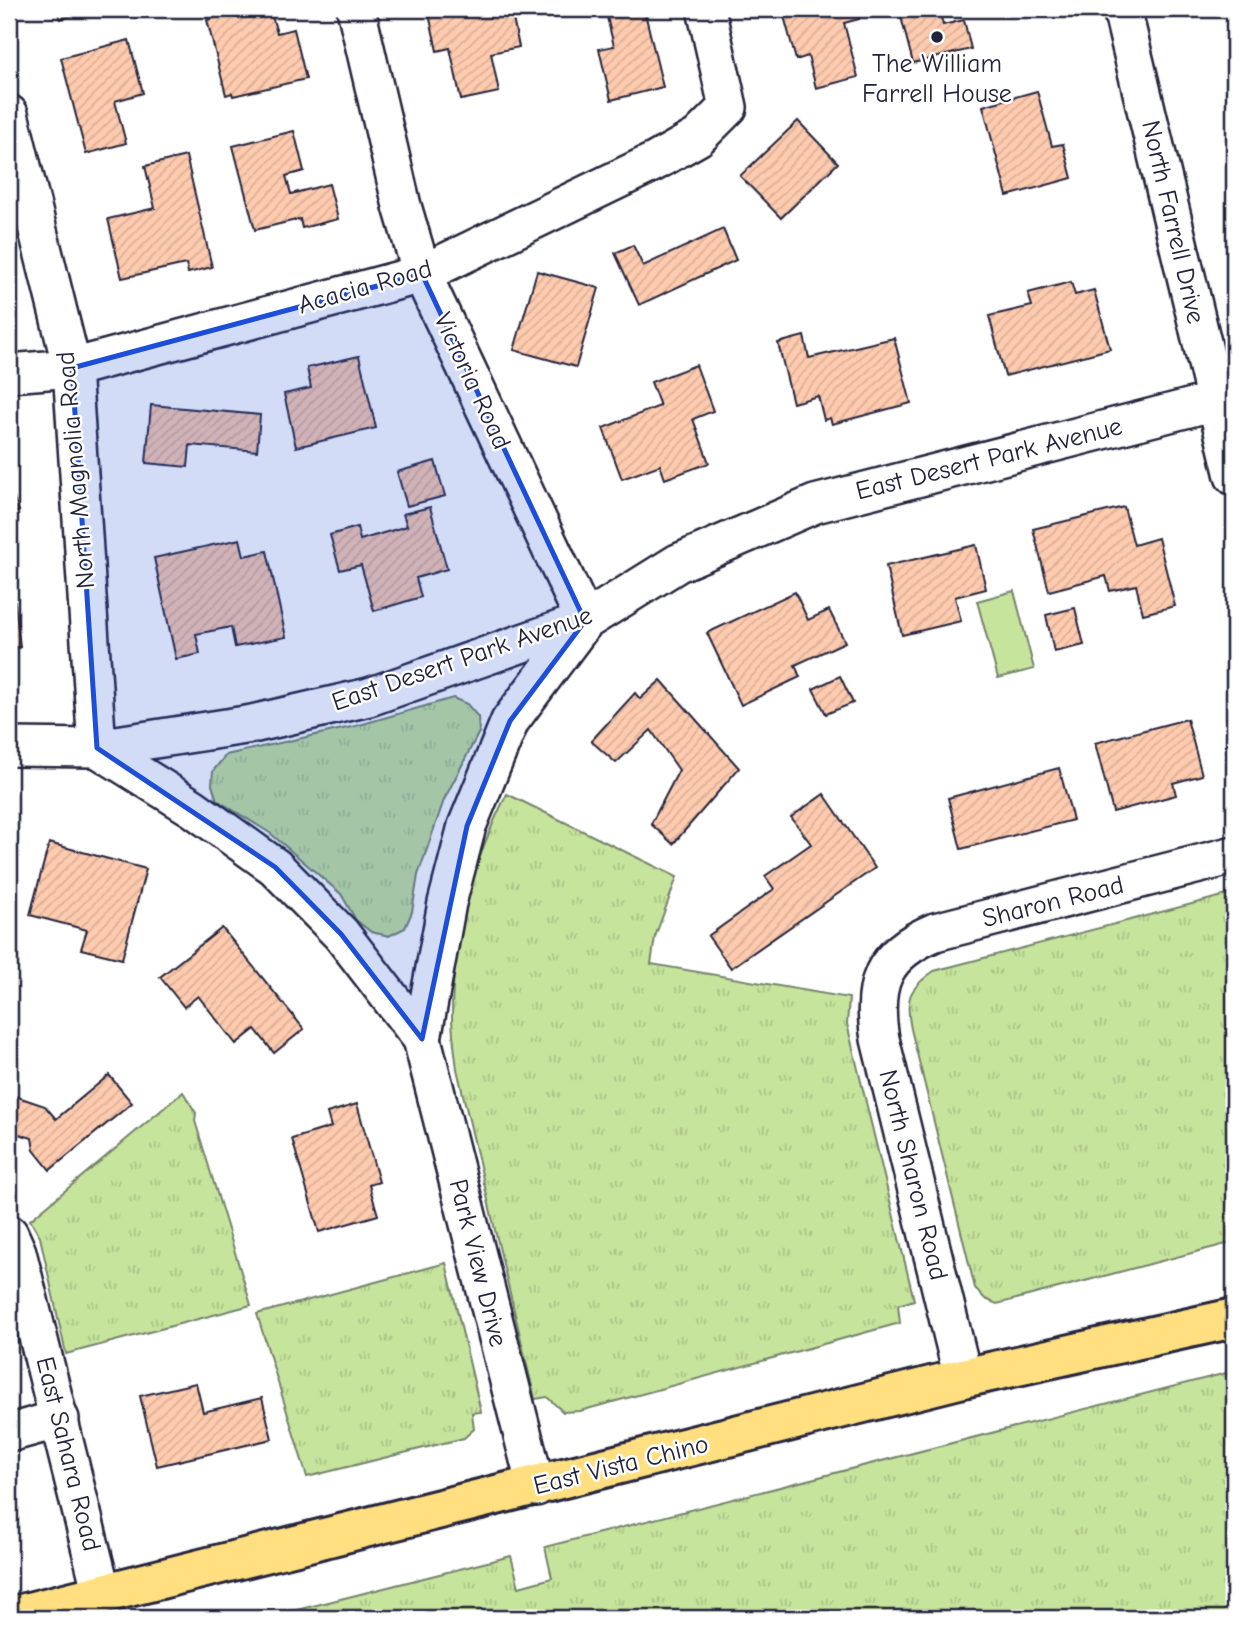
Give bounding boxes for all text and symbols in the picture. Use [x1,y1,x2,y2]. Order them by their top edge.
marker: The William Farrell House [929,29,945,45]
place label: The William Farrell House [862,49,1012,109]
street label: North Farrell Drive [1135,118,1211,326]
street label: Acacia Road [295,254,435,320]
street label: Victoria Road [427,308,517,454]
street label: North Magnolia Road [51,350,101,590]
street label: East Desert Park Avenue [853,411,1125,507]
street label: East Desert Park Avenue [328,600,596,718]
street label: Sharon Road [979,870,1127,934]
street label: North Sharon Road [872,1067,954,1283]
street label: Park View Drive [443,1176,513,1350]
street label: East Sahara Road [29,1354,107,1554]
street label: East Vista Chino [530,1429,712,1501]

